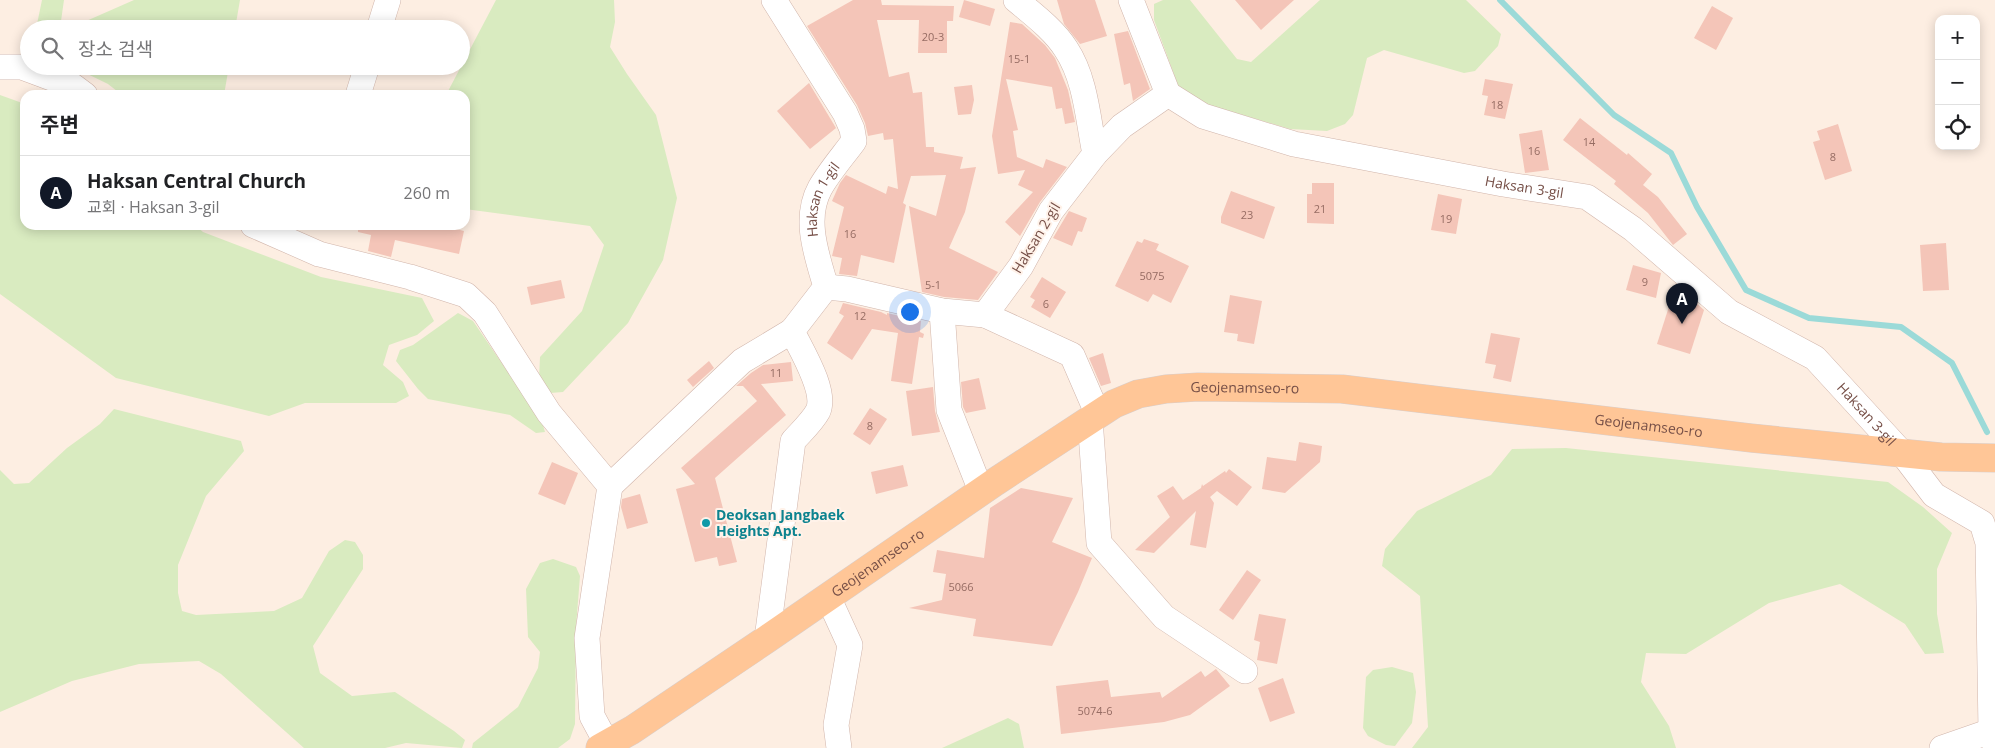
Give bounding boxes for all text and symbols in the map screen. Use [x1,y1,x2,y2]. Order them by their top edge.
map controls [1935,15,1980,150]
button: + [1935,15,1980,60]
search box [20,20,470,75]
house number: 20-3 [922,29,944,44]
icon: search [38,34,66,62]
text: 장소 검색 [78,36,153,62]
house number: 15-1 [1008,51,1030,66]
button: − [1935,60,1980,105]
house number: 18 [1491,97,1503,112]
button: locate [1935,105,1980,150]
text: 주변 [40,110,79,138]
house number: 14 [1583,134,1596,149]
house number: 16 [1528,143,1540,158]
house number: 8 [1830,149,1836,164]
street label: Haksan 1-gil [802,158,844,238]
text: Haksan Central Church [87,168,306,194]
street label: Haksan 3-gil [1484,171,1565,202]
text: A [50,182,62,204]
text: 260 m [404,182,450,204]
text: 교회 · Haksan 3-gil [87,196,220,218]
street label: Haksan 2-gil [1007,199,1064,277]
house number: 21 [1314,201,1326,216]
house number: 23 [1241,207,1253,222]
house number: 19 [1440,211,1452,226]
house number: 16 [844,226,856,241]
house number: 5075 [1139,268,1165,283]
house number: 9 [1642,274,1648,289]
house number: 5-1 [925,277,941,292]
pin: A [1666,283,1698,324]
house number: 6 [1043,296,1049,311]
your location [897,299,923,325]
house number: 12 [854,308,866,323]
house number: 11 [770,365,782,380]
street label: Geojenamseo-ro [1190,377,1299,397]
street label: Haksan 3-gil [1833,378,1901,450]
street label: Geojenamseo-ro [1594,409,1704,441]
house number: 8 [867,418,873,433]
place label: Deoksan Jangbaek Heights Apt. [716,505,845,540]
marker: Deoksan Jangbaek Heights Apt. [700,517,712,529]
street label: Geojenamseo-ro [827,524,928,601]
house number: 5066 [948,579,974,594]
house number: 5074-6 [1078,703,1113,718]

